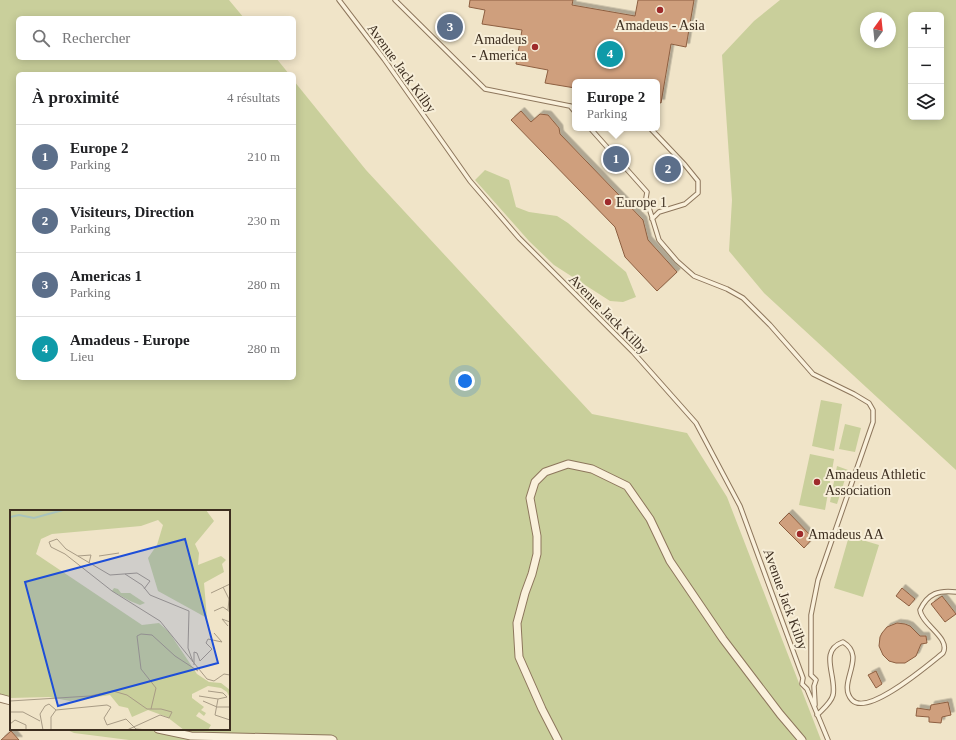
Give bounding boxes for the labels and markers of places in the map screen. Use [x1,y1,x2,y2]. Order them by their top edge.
marker: Amadeus - Asia [655,5,665,15]
pin: 3 [437,12,463,42]
place label: Amadeus - Asia [615,18,705,33]
place label: Amadeus - America [471,32,528,63]
pin: 4 [597,39,623,69]
marker: Amadeus - America [530,42,540,52]
pin: 1 [603,144,629,174]
pin: 2 [655,154,681,184]
place label: Europe 1 [616,195,667,210]
marker: Europe 1 [603,197,613,207]
place label: Amadeus Athletic Association [825,467,926,498]
marker: Amadeus Athletic Association [812,477,822,487]
place label: Amadeus AA [808,527,885,542]
marker: Amadeus AA [795,529,805,539]

